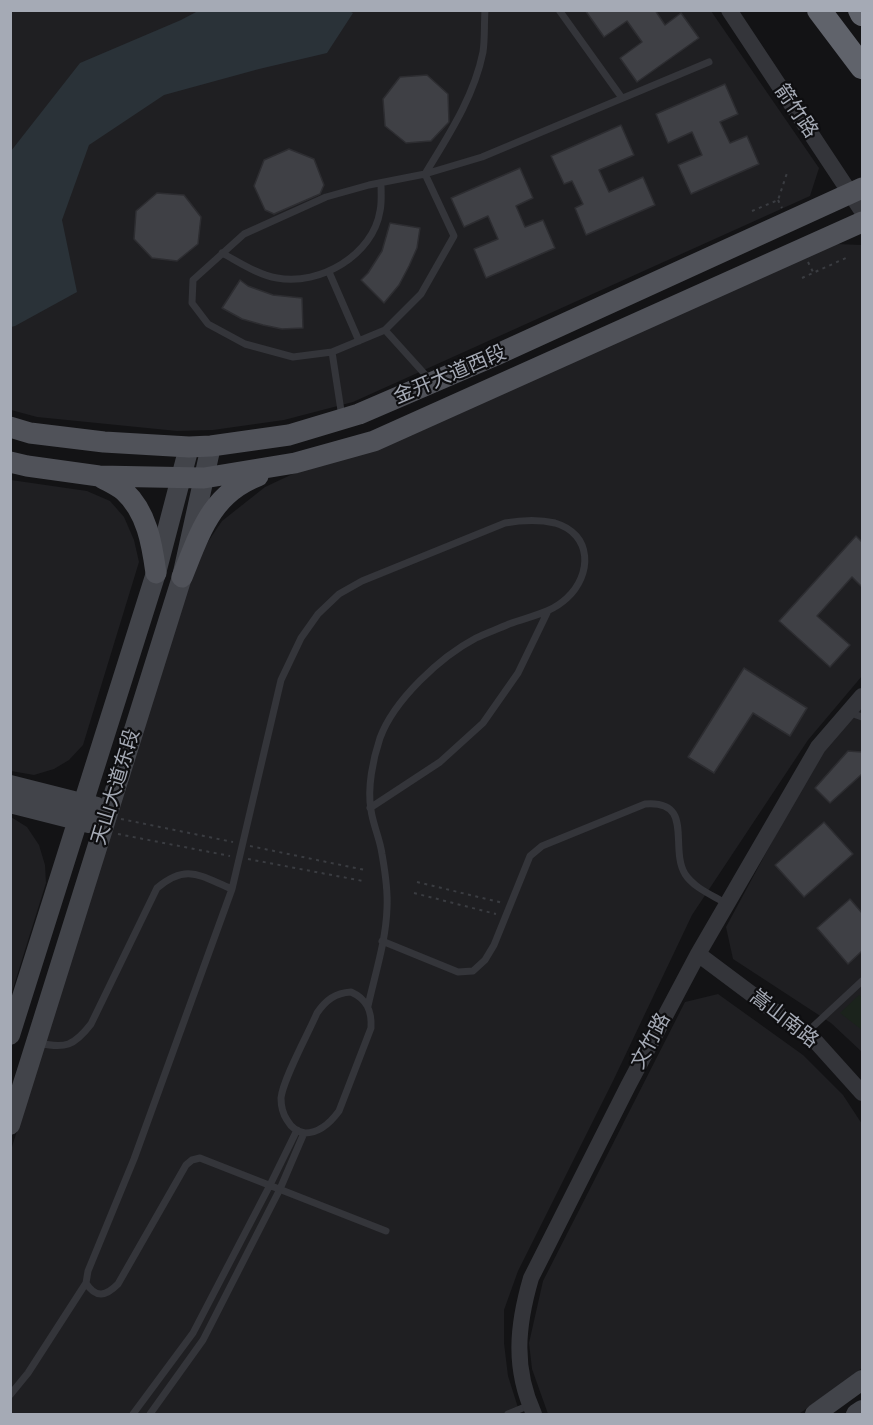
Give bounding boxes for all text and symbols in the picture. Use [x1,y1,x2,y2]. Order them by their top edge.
street label: 箭竹路 [769,79,823,143]
street label: 金开大道西段 [390,341,510,409]
street label: 天山大道东段 [87,726,145,848]
street label: 嵩山南路 [745,985,823,1053]
street label: 文竹路 [626,1009,676,1073]

